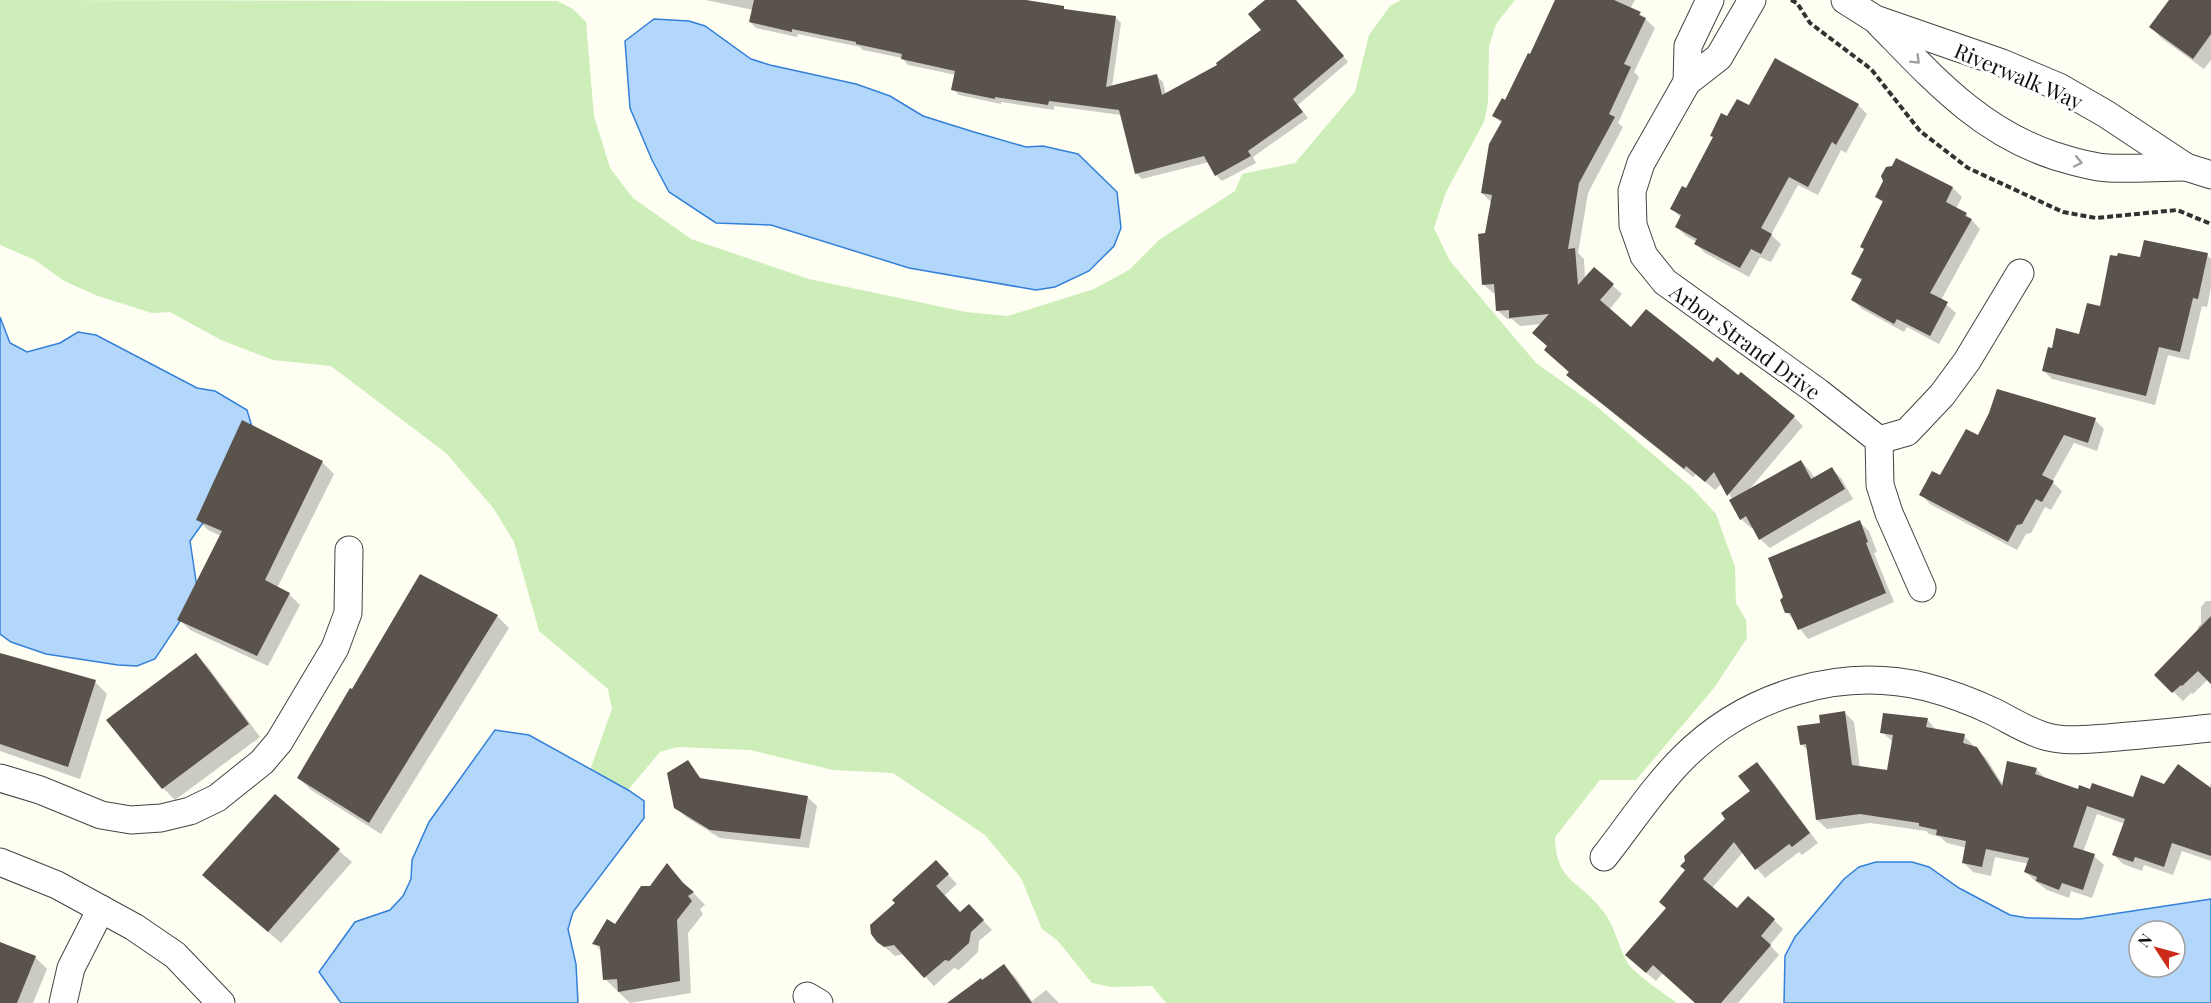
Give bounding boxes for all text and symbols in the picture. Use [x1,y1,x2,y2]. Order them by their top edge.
street label: Riverwalk Way [1950,35,2088,115]
one-way arrow [1908,53,1919,64]
one-way arrow [2073,155,2083,168]
street label: Arbor Strand Drive [1664,276,1827,405]
north arrow [2127,919,2187,979]
text: N [2133,929,2157,951]

